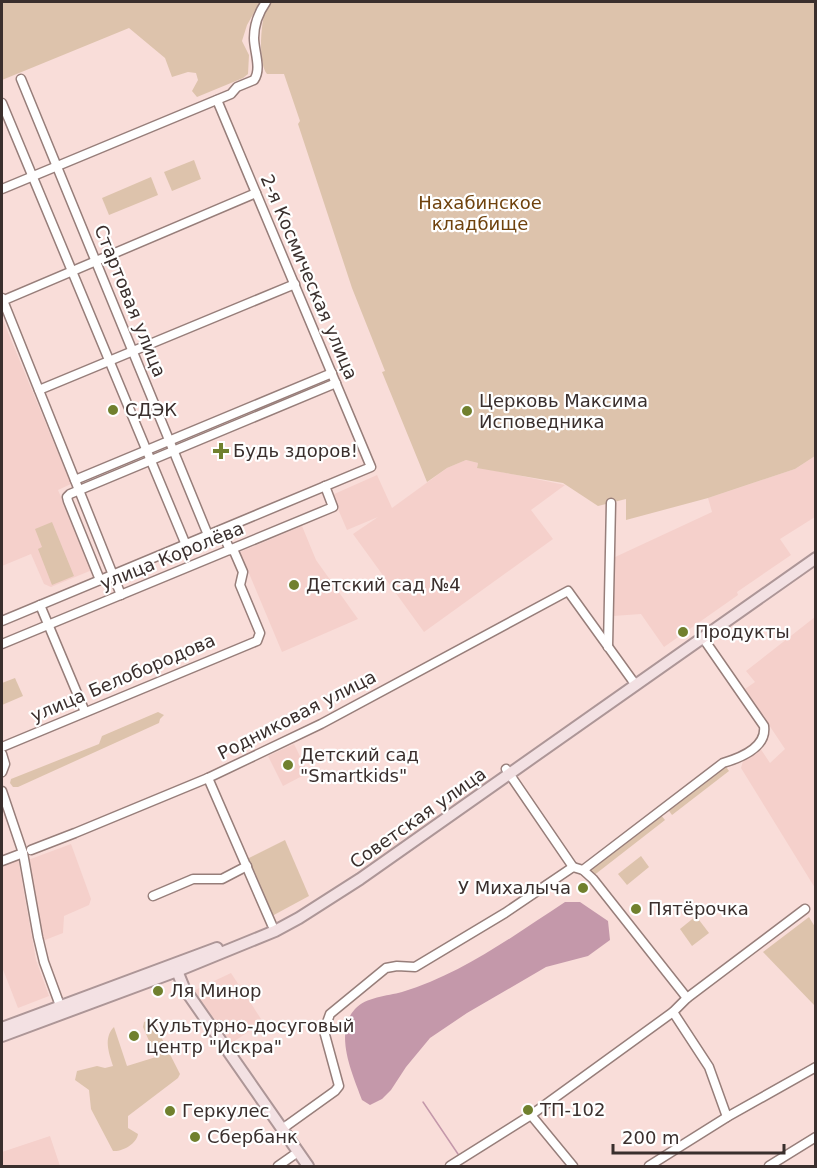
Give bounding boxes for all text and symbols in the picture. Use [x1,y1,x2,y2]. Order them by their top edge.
street label: 2-я Космическая улица [257,171,362,382]
park label: Нахабинское кладбище [418,192,542,234]
street label: Стартовая улица [90,222,171,380]
place label: Церковь Максима Исповедника [479,390,648,432]
place label: СДЭК [125,399,177,420]
marker: СДЭК [106,403,120,417]
marker: Церковь Максима Исповедника [460,404,474,418]
place label: Будь здоров! [233,440,358,461]
marker: Будь здоров! [214,444,228,458]
street label: улица Королёва [97,517,247,594]
place label: Детский сад №4 [306,574,461,595]
marker: Детский сад №4 [287,578,301,592]
place label: Продукты [695,621,790,642]
marker: Продукты [676,625,690,639]
street label: улица Белобородова [27,629,218,726]
street label: Родниковая улица [214,665,380,764]
place label: Детский сад "Smartkids" [300,744,419,786]
marker: Детский сад "Smartkids" [281,758,295,772]
street label: Советская улица [346,763,490,872]
place label: У Михалыча [458,877,571,898]
marker: У Михалыча [576,881,590,895]
place label: Пятёрочка [648,898,749,919]
marker: Пятёрочка [629,902,643,916]
place label: Ля Минор [170,980,262,1001]
marker: Ля Минор [151,984,165,998]
place label: Культурно-досуговый центр "Искра" [146,1015,354,1057]
marker: Культурно-досуговый центр "Искра" [127,1029,141,1043]
place label: ТП-102 [539,1099,605,1120]
place label: Геркулес [182,1100,269,1121]
marker: ТП-102 [521,1103,535,1117]
marker: Геркулес [163,1104,177,1118]
scale bar [613,1117,784,1155]
place label: Сбербанк [207,1126,298,1147]
text: 200 m [622,1127,680,1148]
marker: Сбербанк [188,1130,202,1144]

